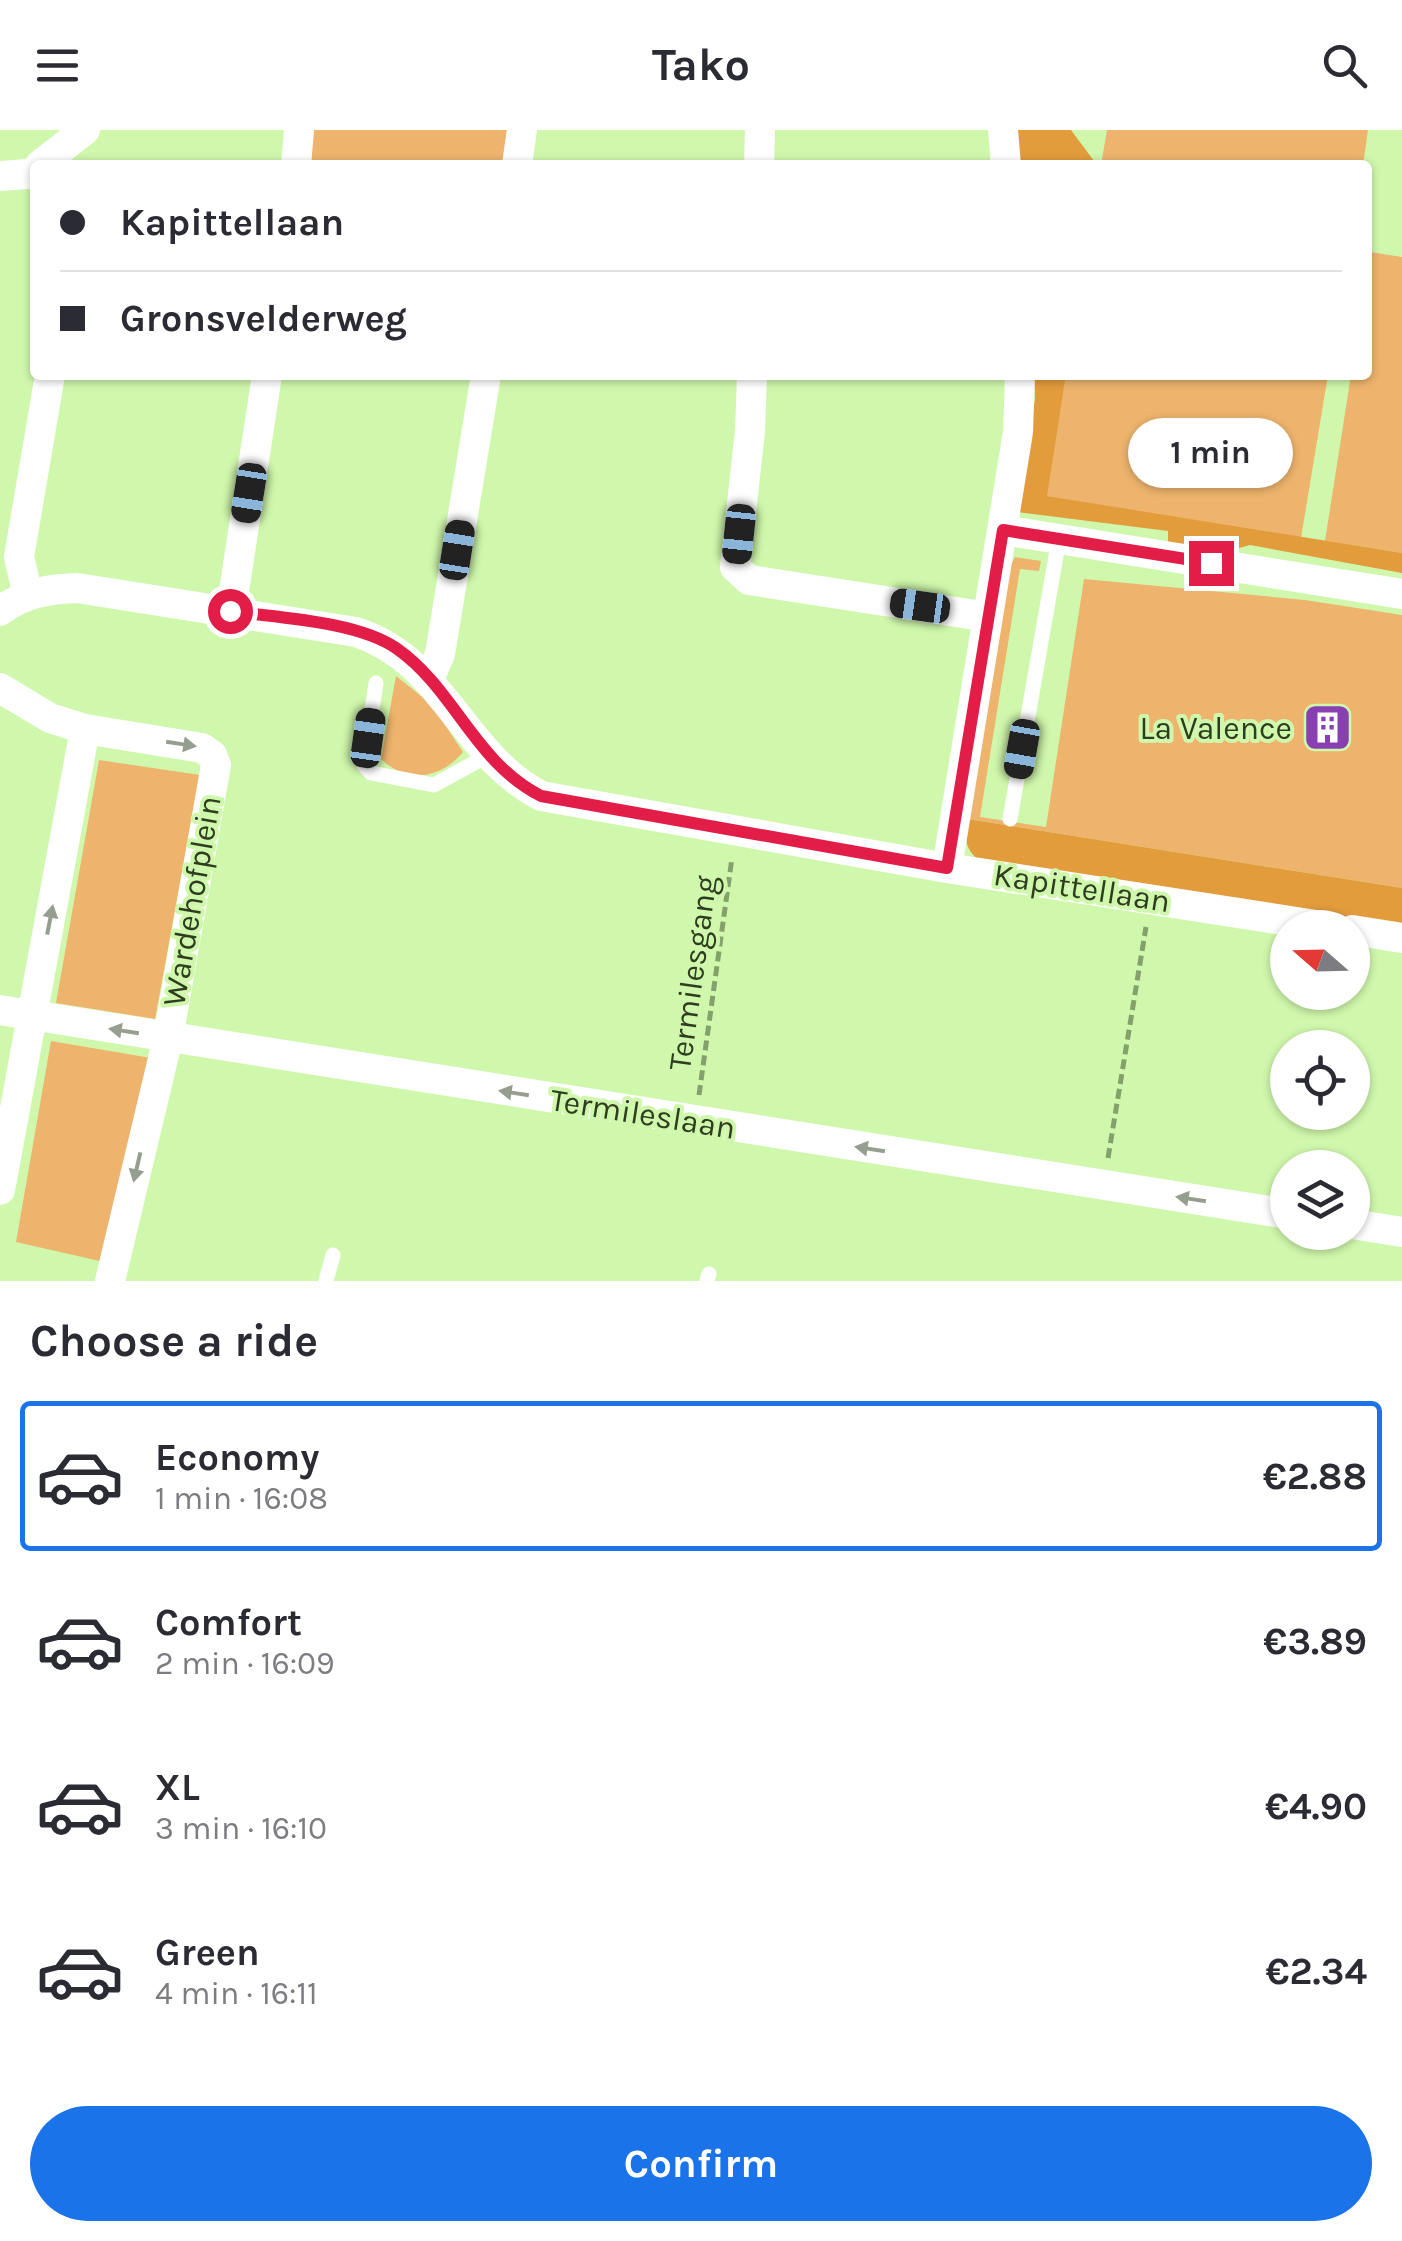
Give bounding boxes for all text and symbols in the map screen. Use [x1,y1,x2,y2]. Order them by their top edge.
icon: menu [30,38,85,93]
icon: search [1317,38,1372,93]
text: Tako [652,39,750,91]
text: Kapittellaan [120,200,344,245]
text: Gronsvelderweg [120,296,407,341]
callout: 1 min [1128,418,1294,488]
text: 1 min [1170,434,1251,471]
car [229,461,269,525]
car [721,503,757,565]
car [437,518,477,582]
route end [1189,541,1234,586]
car [888,587,952,625]
route start [208,589,253,634]
building icon: La Valence [1301,702,1353,754]
car [349,706,387,770]
place label: La Valence [1140,710,1292,747]
car [1002,717,1042,781]
one-way arrow [166,737,197,753]
street label: Wardehofplein [155,793,229,1009]
street label: Kapittellaan [991,856,1173,920]
street label: Termilesgang [661,873,725,1073]
one-way arrow [43,904,59,935]
north arrow [1270,910,1370,1010]
map controls [1270,910,1370,1250]
one-way arrow [108,1023,140,1038]
button: locate [1270,1030,1370,1130]
street label: Termileslaan [548,1081,738,1147]
one-way arrow [498,1085,530,1101]
one-way arrow [854,1141,885,1157]
button: layers [1270,1150,1370,1250]
one-way arrow [129,1152,144,1183]
one-way arrow [1175,1191,1206,1206]
text: Choose a ride [30,1315,318,1367]
icon: car [35,1431,125,1521]
text: Economy [155,1435,319,1480]
text: €2.88 [1263,1454,1367,1499]
text: 1 min · 16:08 [155,1480,328,1517]
icon: car [35,1596,125,1686]
text: Comfort [155,1600,302,1645]
text: €3.89 [1263,1619,1367,1664]
text: 2 min · 16:09 [155,1645,335,1682]
icon: car [35,1761,125,1851]
text: XL [155,1765,200,1810]
text: €4.90 [1265,1784,1367,1829]
text: 3 min · 16:10 [155,1810,327,1847]
icon: car [35,1926,125,2016]
text: Green [155,1930,260,1975]
text: €2.34 [1266,1949,1367,1994]
text: 4 min · 16:11 [155,1975,318,2012]
button: Confirm [30,2106,1372,2221]

